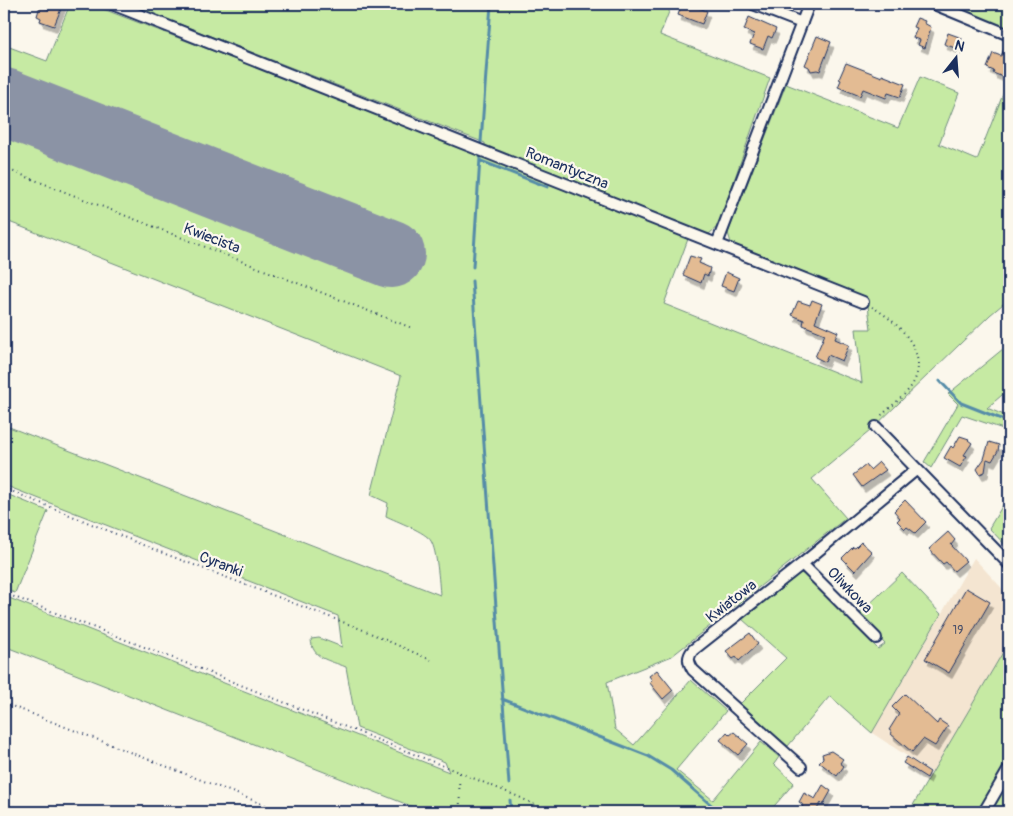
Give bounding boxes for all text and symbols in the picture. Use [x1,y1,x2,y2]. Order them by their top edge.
north arrow [930,32,980,82]
text: N [953,37,967,56]
street label: Romantyczna [523,143,611,194]
street label: Kwiecista [181,219,243,258]
street label: Cyranki [196,548,246,582]
street label: Oliwkowa [823,563,876,618]
street label: Kwiatowa [702,576,761,627]
house number: 19 [953,623,963,638]

